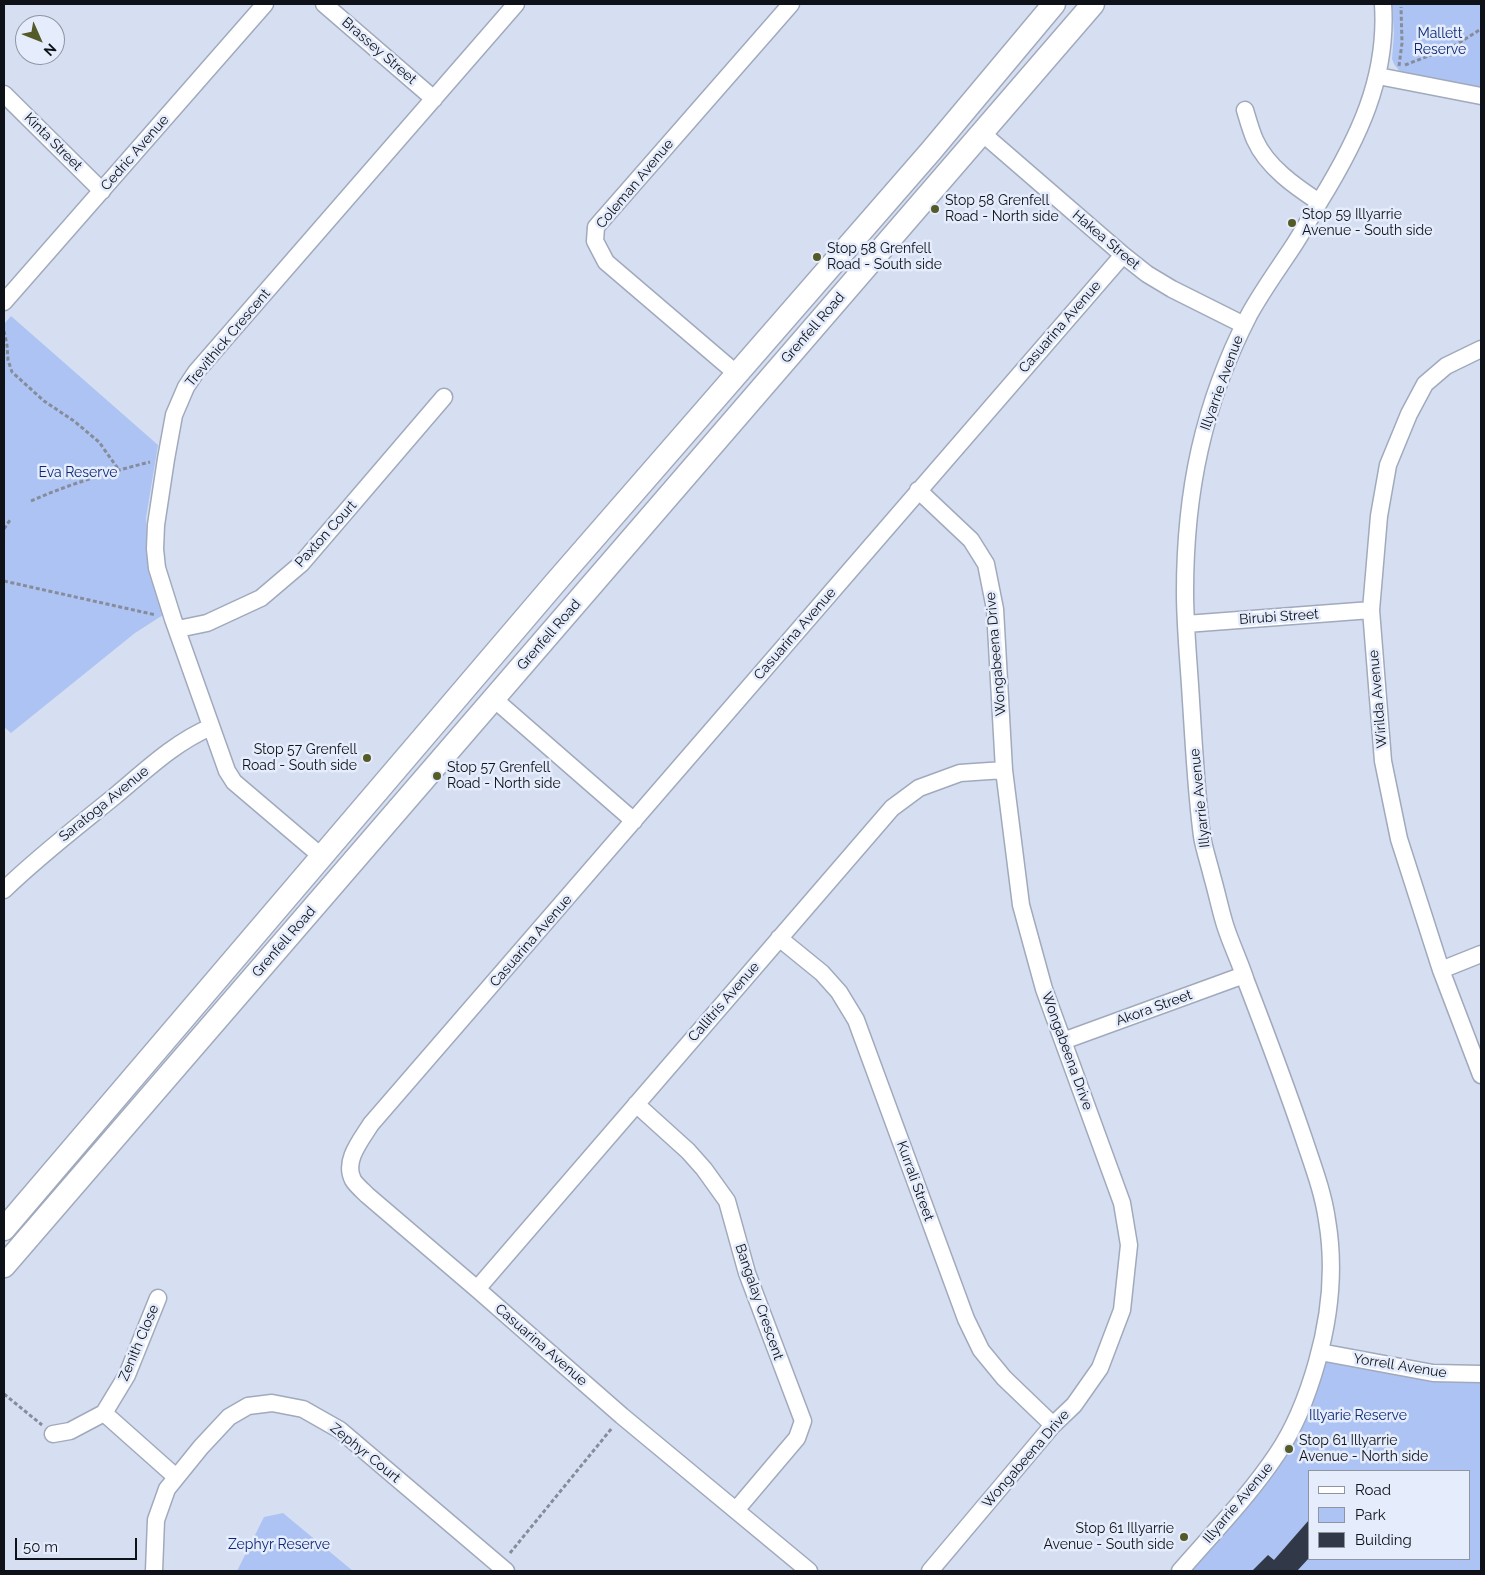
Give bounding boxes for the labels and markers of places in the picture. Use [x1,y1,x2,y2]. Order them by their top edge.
place label: Stop 58 Grenfell Road - North side [945,193,1059,226]
marker: Stop 58 Grenfell Road - North side [929,203,941,215]
place label: Stop 59 Illyarrie Avenue - South side [1302,207,1432,240]
marker: Stop 59 Illyarrie Avenue - South side [1286,217,1298,229]
place label: Stop 58 Grenfell Road - South side [827,241,942,274]
marker: Stop 58 Grenfell Road - South side [811,251,823,263]
place label: Stop 57 Grenfell Road - South side [242,742,357,774]
marker: Stop 57 Grenfell Road - South side [361,752,373,764]
place label: Stop 57 Grenfell Road - North side [447,760,561,792]
marker: Stop 57 Grenfell Road - North side [431,770,443,782]
place label: Stop 61 Illyarrie Avenue - North side [1299,1433,1428,1465]
marker: Stop 61 Illyarrie Avenue - North side [1283,1443,1295,1455]
place label: Stop 61 Illyarrie Avenue - South side [1044,1521,1174,1554]
marker: Stop 61 Illyarrie Avenue - South side [1178,1531,1190,1543]

